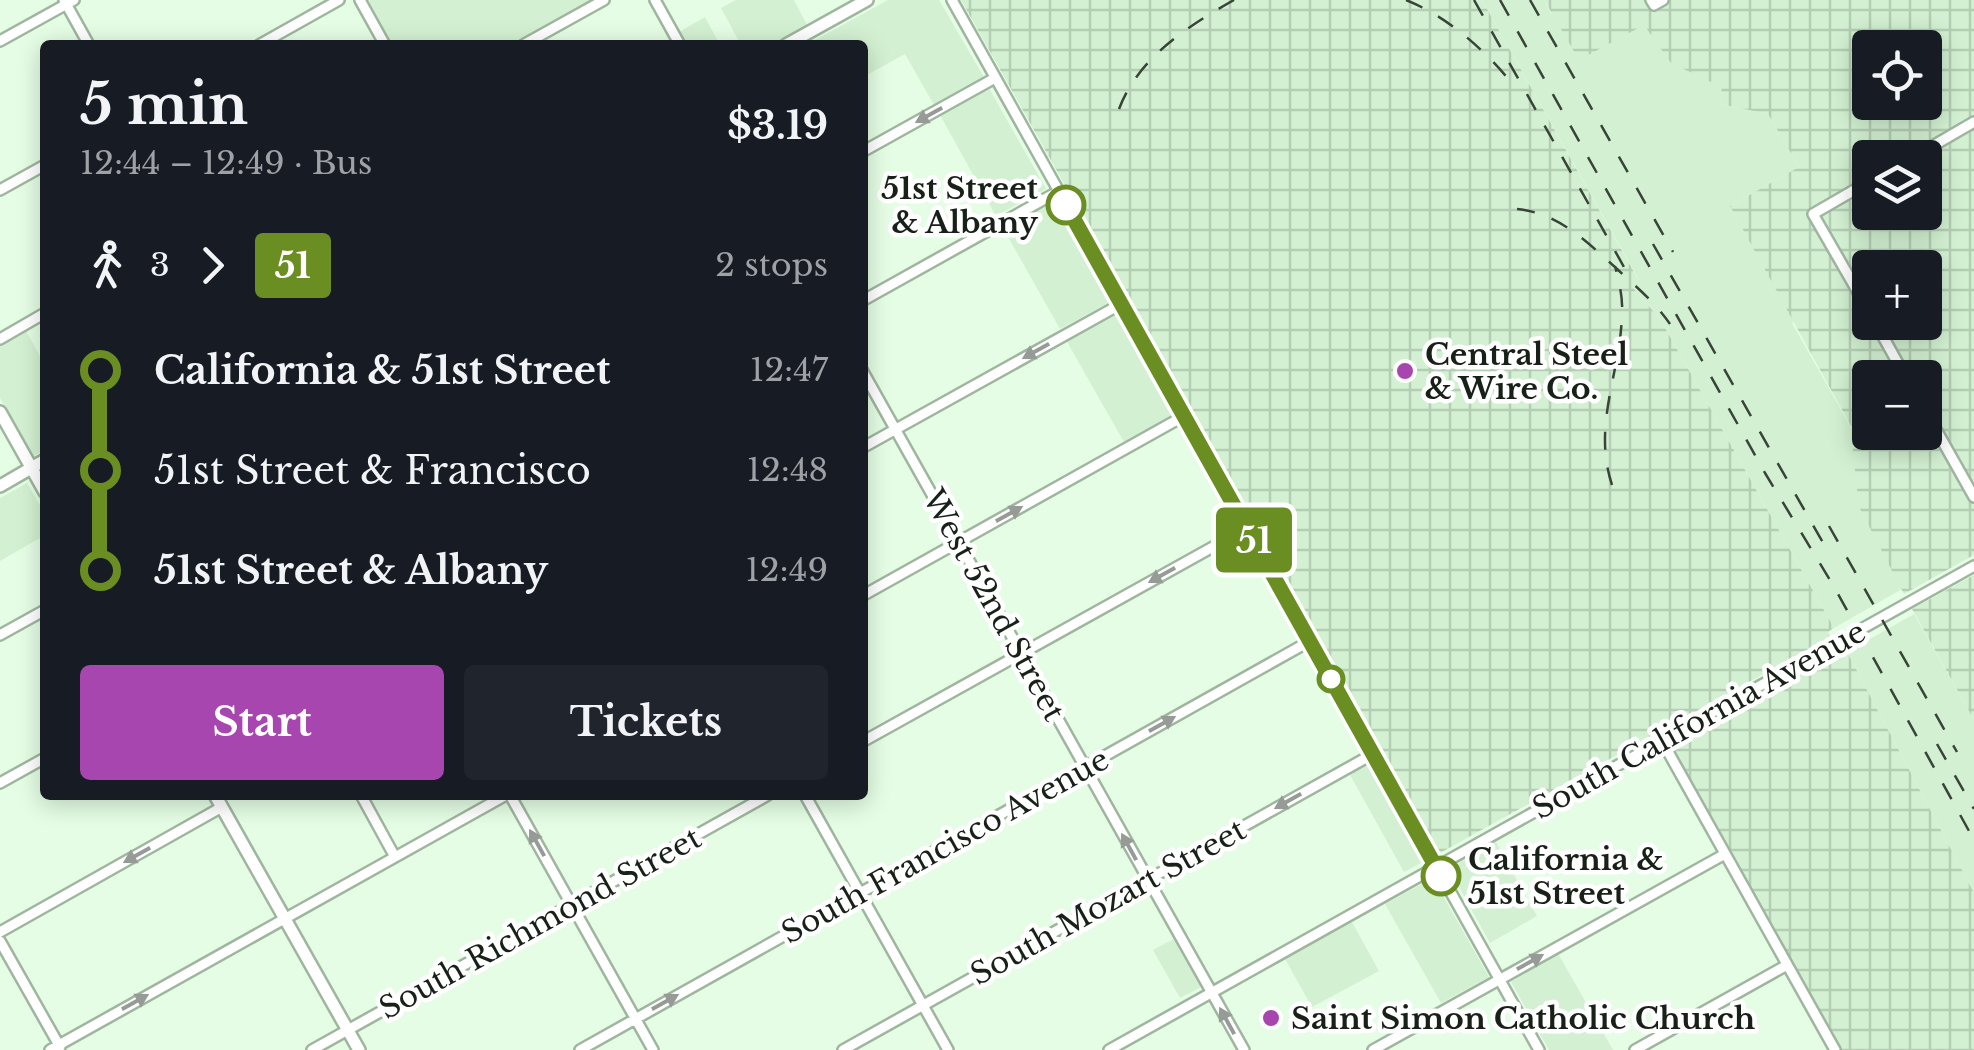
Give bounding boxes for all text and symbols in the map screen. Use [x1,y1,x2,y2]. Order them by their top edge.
map controls [1852,30,1942,450]
button: locate [1852,30,1942,120]
text: 5 min [80,71,248,139]
text: $3.19 [727,102,828,149]
one-way arrow [914,106,943,123]
button: layers [1852,140,1942,230]
text: 12:44 – 12:49 · Bus [80,143,372,183]
place label: 51st Street & Albany [881,170,1039,241]
marker: 51st Street & Albany [1047,186,1085,224]
icon: walk [80,238,135,293]
icon: forward [185,238,240,293]
text: 51 [275,244,311,287]
text: 3 [150,245,170,285]
text: 2 stops [715,245,828,285]
button: + [1852,250,1942,340]
place label: Central Steel & Wire Co. [1425,336,1629,407]
one-way arrow [1022,343,1051,360]
text: California & 51st Street [154,347,610,394]
text: 12:47 [750,350,828,390]
marker: Central Steel & Wire Co. [1394,360,1416,382]
button: − [1852,360,1942,450]
text: 51st Street & Francisco [154,447,591,494]
text: 12:48 [747,450,828,490]
street label: West 52nd Street [915,482,1073,728]
one-way arrow [994,506,1023,523]
line badge: 51 [1209,508,1299,572]
text: 51 [1236,519,1272,562]
text: 51st Street & Albany [154,547,548,594]
text: 12:49 [746,550,828,590]
one-way arrow [1147,567,1176,584]
street label: South California Avenue [1526,613,1872,827]
button: Start [80,665,444,780]
button: Tickets [464,665,828,780]
unlabelled marker [1318,666,1344,692]
one-way arrow [1148,715,1177,732]
street label: South Francisco Avenue [775,741,1115,951]
one-way arrow [1274,792,1302,810]
street label: South Mozart Street [964,811,1253,993]
street label: South Richmond Street [373,819,708,1027]
one-way arrow [528,829,546,857]
one-way arrow [1121,832,1138,861]
place label: California & 51st Street [1468,841,1664,912]
one-way arrow [123,845,151,863]
marker: California & 51st Street [1422,857,1460,895]
one-way arrow [1516,954,1544,972]
one-way arrow [121,994,149,1012]
one-way arrow [651,994,679,1012]
place label: Saint Simon Catholic Church [1291,1000,1756,1037]
one-way arrow [1219,1007,1236,1036]
marker: Saint Simon Catholic Church [1260,1007,1282,1029]

